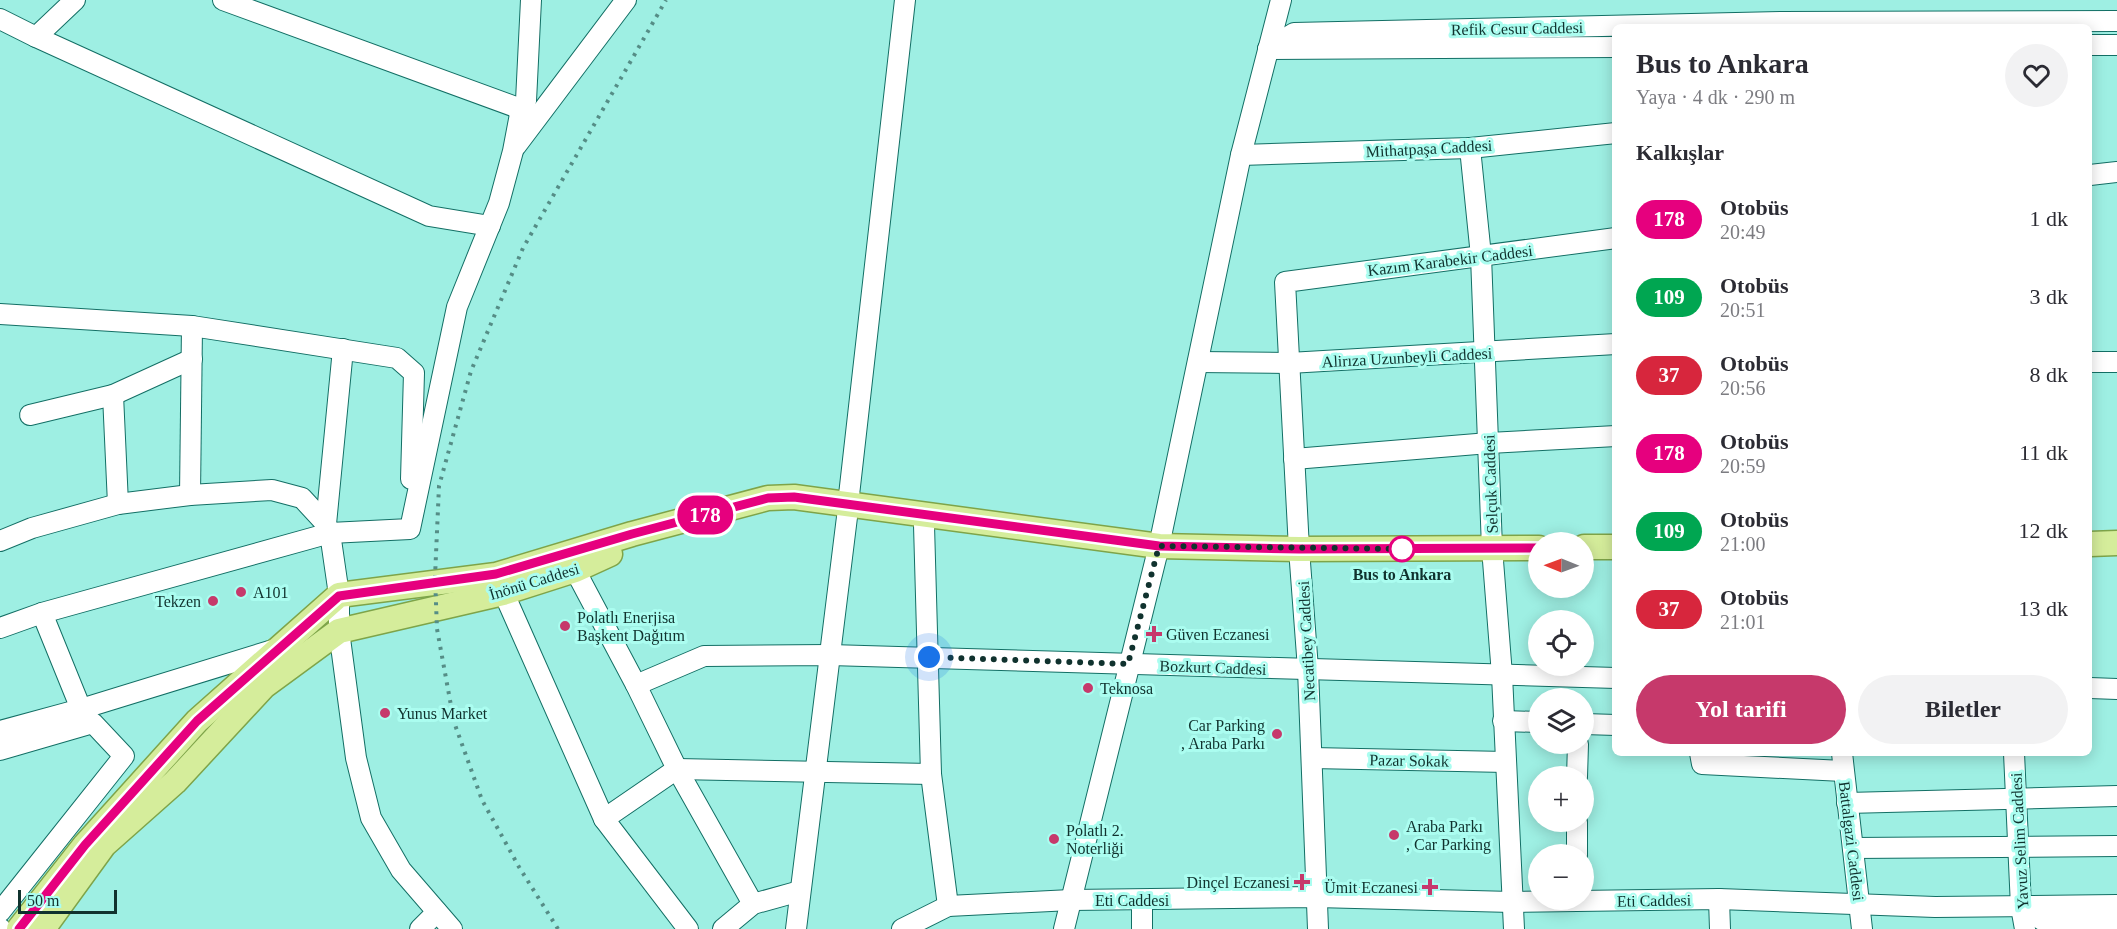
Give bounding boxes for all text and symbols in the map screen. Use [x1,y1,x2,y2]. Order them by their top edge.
street label: Refik Cesur Caddesi [1451,19,1584,38]
button: heart [2005,44,2068,107]
text: Bus to Ankara [1636,48,1809,79]
text: Yaya · 4 dk · 290 m [1636,86,1795,108]
street label: Mithatpaşa Caddesi [1365,137,1493,161]
text: Kalkışlar [1636,140,1724,165]
text: Otobüs [1720,195,1788,220]
text: 1 dk [2030,206,2068,231]
text: 178 [1653,207,1685,231]
text: 20:49 [1720,221,1766,243]
street label: Kazım Karabekir Caddesi [1367,242,1534,279]
text: Otobüs [1720,273,1788,298]
text: 3 dk [2030,284,2068,309]
text: 109 [1653,285,1685,309]
text: 20:51 [1720,299,1766,321]
street label: Alirıza Uzunbeyli Caddesi [1321,345,1493,371]
text: Otobüs [1720,351,1788,376]
text: 8 dk [2030,362,2068,387]
text: 37 [1659,363,1680,387]
text: 20:56 [1720,377,1766,399]
text: Otobüs [1720,429,1788,454]
street label: Selçuk Caddesi [1480,434,1502,534]
text: 11 dk [2019,440,2068,465]
text: 178 [1653,441,1685,465]
text: 20:59 [1720,455,1766,477]
line badge: 178 [670,496,740,534]
text: 178 [689,503,721,527]
text: Otobüs [1720,507,1788,532]
text: 12 dk [2019,518,2068,543]
text: 109 [1653,519,1685,543]
north arrow [1528,532,1594,598]
map controls [1528,532,1594,910]
text: 21:00 [1720,533,1766,555]
marker: Bus to Ankara [1389,536,1415,562]
street label: İnönü Caddesi [487,560,582,603]
place label: Bus to Ankara [1353,566,1451,583]
street label: Necatibey Caddesi [1295,580,1319,702]
place label: A101 [253,584,289,601]
marker: A101 [234,585,248,599]
text: Otobüs [1720,585,1788,610]
place label: Tekzen [155,593,201,610]
marker: Tekzen [206,594,220,608]
text: 13 dk [2019,596,2068,621]
text: 37 [1659,597,1680,621]
place label: Polatlı Enerjisa Başkent Dağıtım [577,609,686,645]
button: locate [1528,610,1594,676]
text: 21:01 [1720,611,1766,633]
marker: Polatlı Enerjisa Başkent Dağıtım [558,619,572,633]
place label: Güven Eczanesi [1166,626,1270,643]
marker: Güven Eczanesi [1147,627,1161,641]
your location [914,642,944,672]
street label: Bozkurt Caddesi [1159,657,1267,678]
button: Yol tarifi [1636,675,1846,744]
button: Biletler [1858,675,2068,744]
place label: Teknosa [1100,680,1153,697]
marker: Teknosa [1081,681,1095,695]
button: layers [1528,688,1594,754]
place label: Yunus Market [397,705,488,722]
marker: Yunus Market [378,706,392,720]
place label: Car Parking , Araba Parkı [1181,717,1266,752]
marker: Car Parking , Araba Parkı [1270,727,1284,741]
street label: Pazar Sokak [1369,751,1449,770]
button: + [1528,766,1594,832]
street label: Yavuz Selim Caddesi [2007,772,2032,910]
street label: Battalgazi Caddesi [1835,780,1867,903]
place label: Araba Parkı , Car Parking [1406,818,1491,854]
place label: Polatlı 2. Noterliği [1066,822,1124,858]
marker: Araba Parkı , Car Parking [1387,828,1401,842]
marker: Polatlı 2. Noterliği [1047,832,1061,846]
button: − [1528,844,1594,910]
place label: Dinçel Eczanesi [1187,874,1291,892]
marker: Dinçel Eczanesi [1295,875,1309,889]
place label: Ümit Eczanesi [1324,879,1419,896]
marker: Ümit Eczanesi [1423,880,1437,894]
scale bar [18,887,117,914]
street label: Eti Caddesi [1617,891,1692,910]
text: 50 m [27,892,59,909]
street label: Eti Caddesi [1095,892,1170,909]

